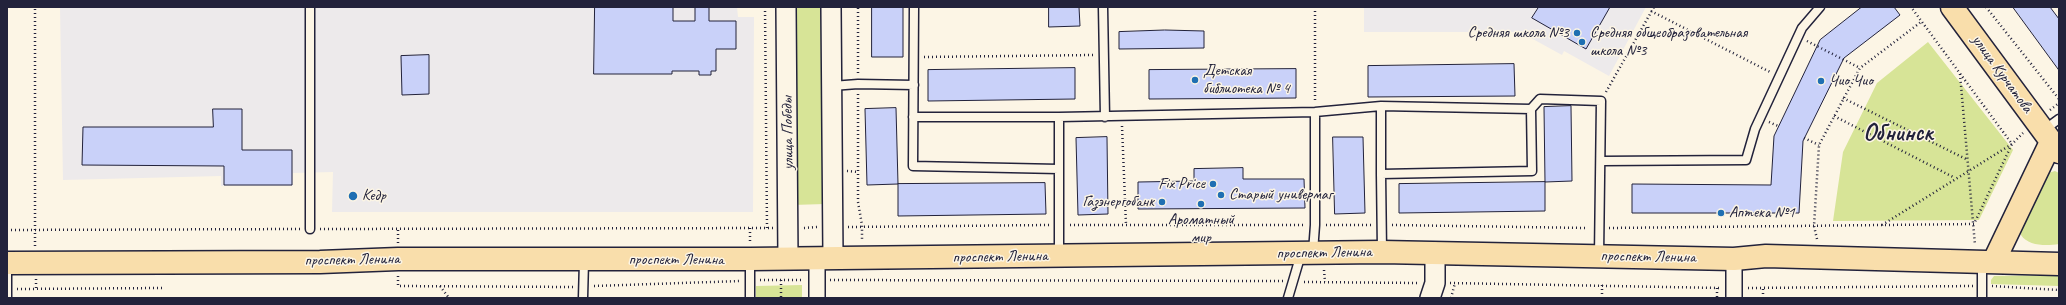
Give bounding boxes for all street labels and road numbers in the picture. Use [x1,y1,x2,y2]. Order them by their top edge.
street label: улица Курчатова [1967,31,2037,117]
street label: улица Победы [778,96,798,170]
street label: проспект Ленина [1276,243,1372,263]
street label: проспект Ленина [952,247,1048,267]
street label: проспект Ленина [1600,247,1696,267]
street label: проспект Ленина [304,250,400,270]
street label: проспект Ленина [628,250,724,270]

